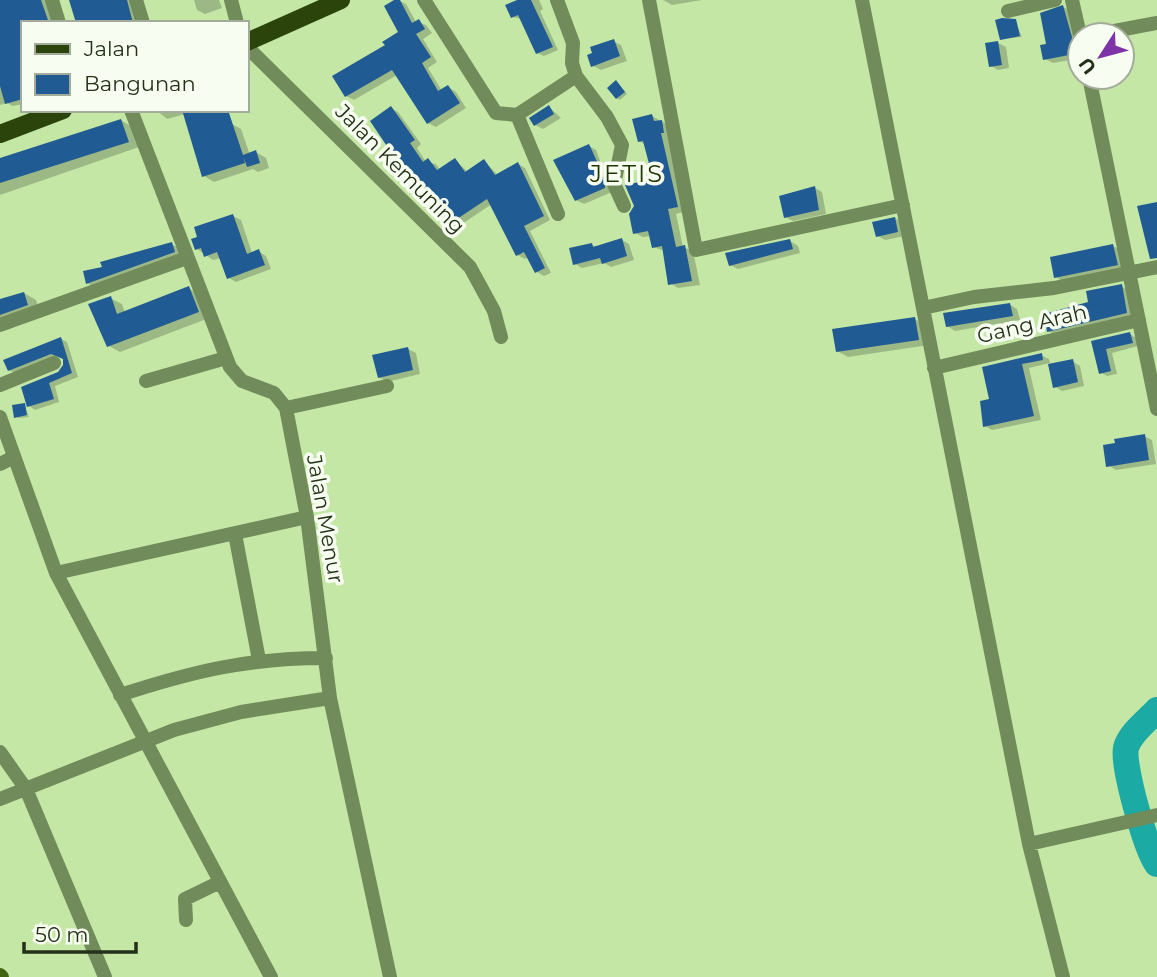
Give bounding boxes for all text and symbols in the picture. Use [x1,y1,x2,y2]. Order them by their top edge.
legend [21,21,248,112]
north arrow [1066,21,1136,91]
text: Jalan [83,36,139,61]
text: U [1074,53,1101,79]
text: Bangunan [84,71,196,96]
street label: Jalan Kemuning [330,98,470,239]
district label: JETIS [589,159,664,188]
street label: Gang Arah [975,299,1089,348]
street label: Jalan Menur [302,452,349,585]
scale bar [24,911,136,955]
text: 50 m [35,922,89,947]

